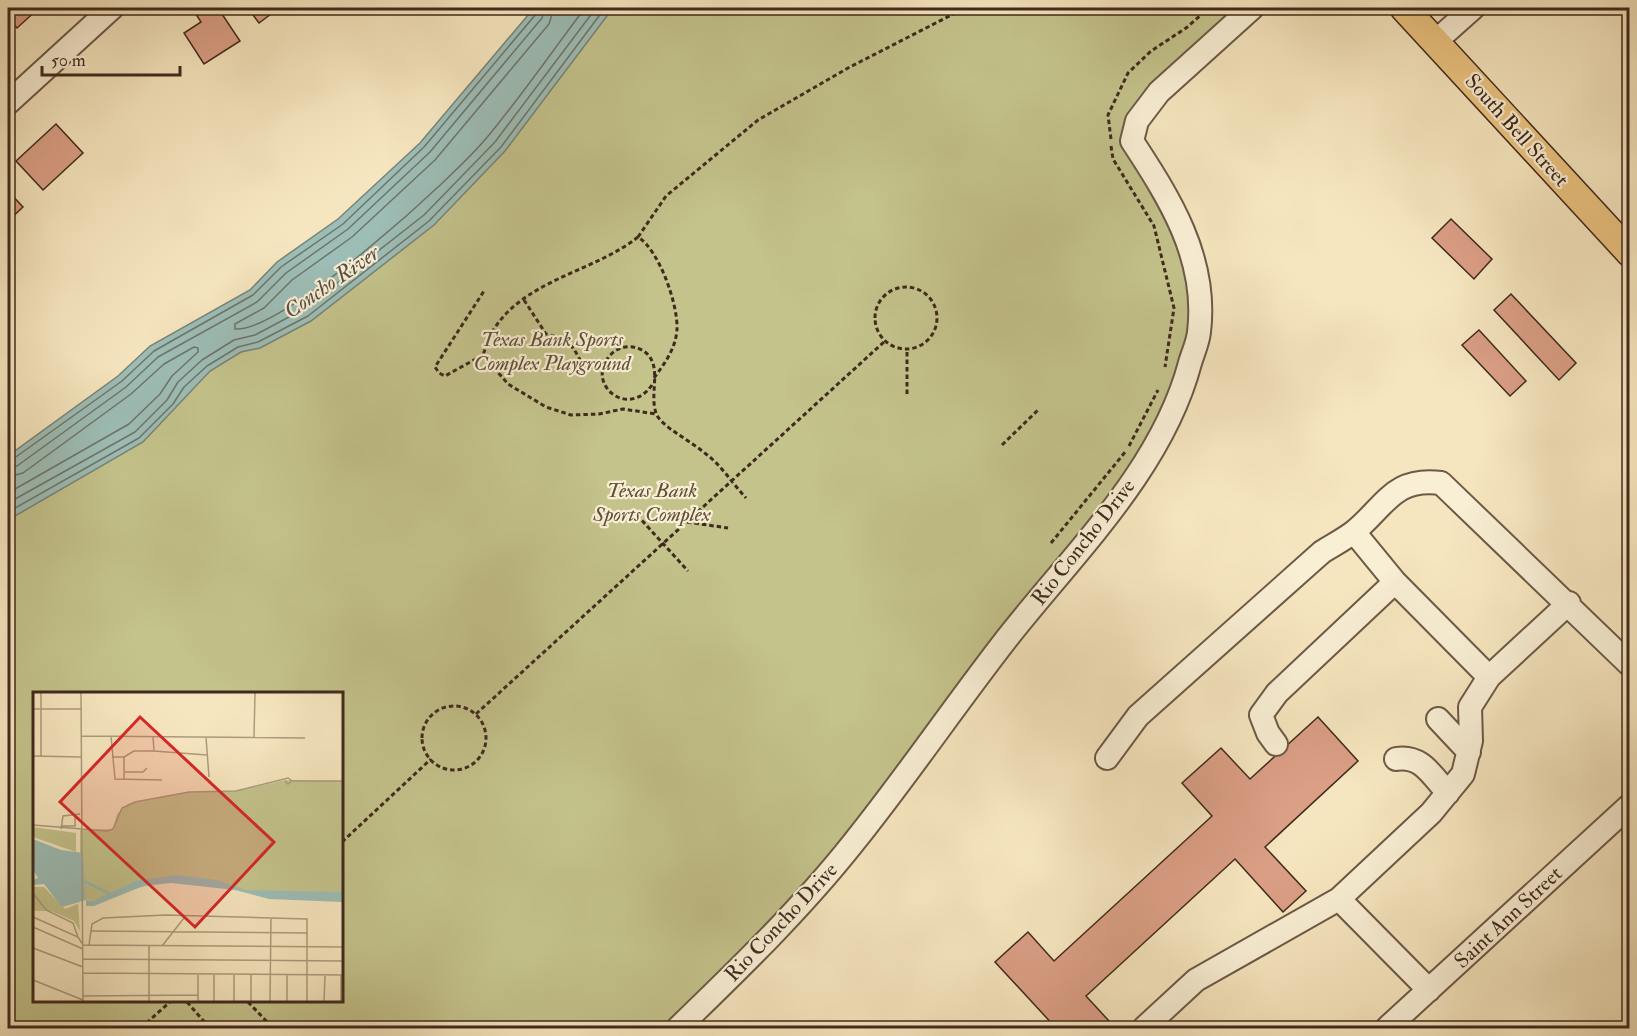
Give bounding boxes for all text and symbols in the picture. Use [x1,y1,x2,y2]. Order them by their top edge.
scale bar [42,39,180,77]
text: 50 m [51,49,86,72]
street label: South Bell Street [1459,68,1575,193]
water label: Concho River [278,238,386,325]
park label: Texas Bank Sports Complex Playground [474,326,632,377]
street label: Rio Concho Drive [1026,473,1141,611]
park label: Texas Bank Sports Complex [592,477,711,528]
inset map [33,692,344,1003]
street label: Rio Concho Drive [719,857,844,988]
street label: Saint Ann Street [1449,860,1568,974]

